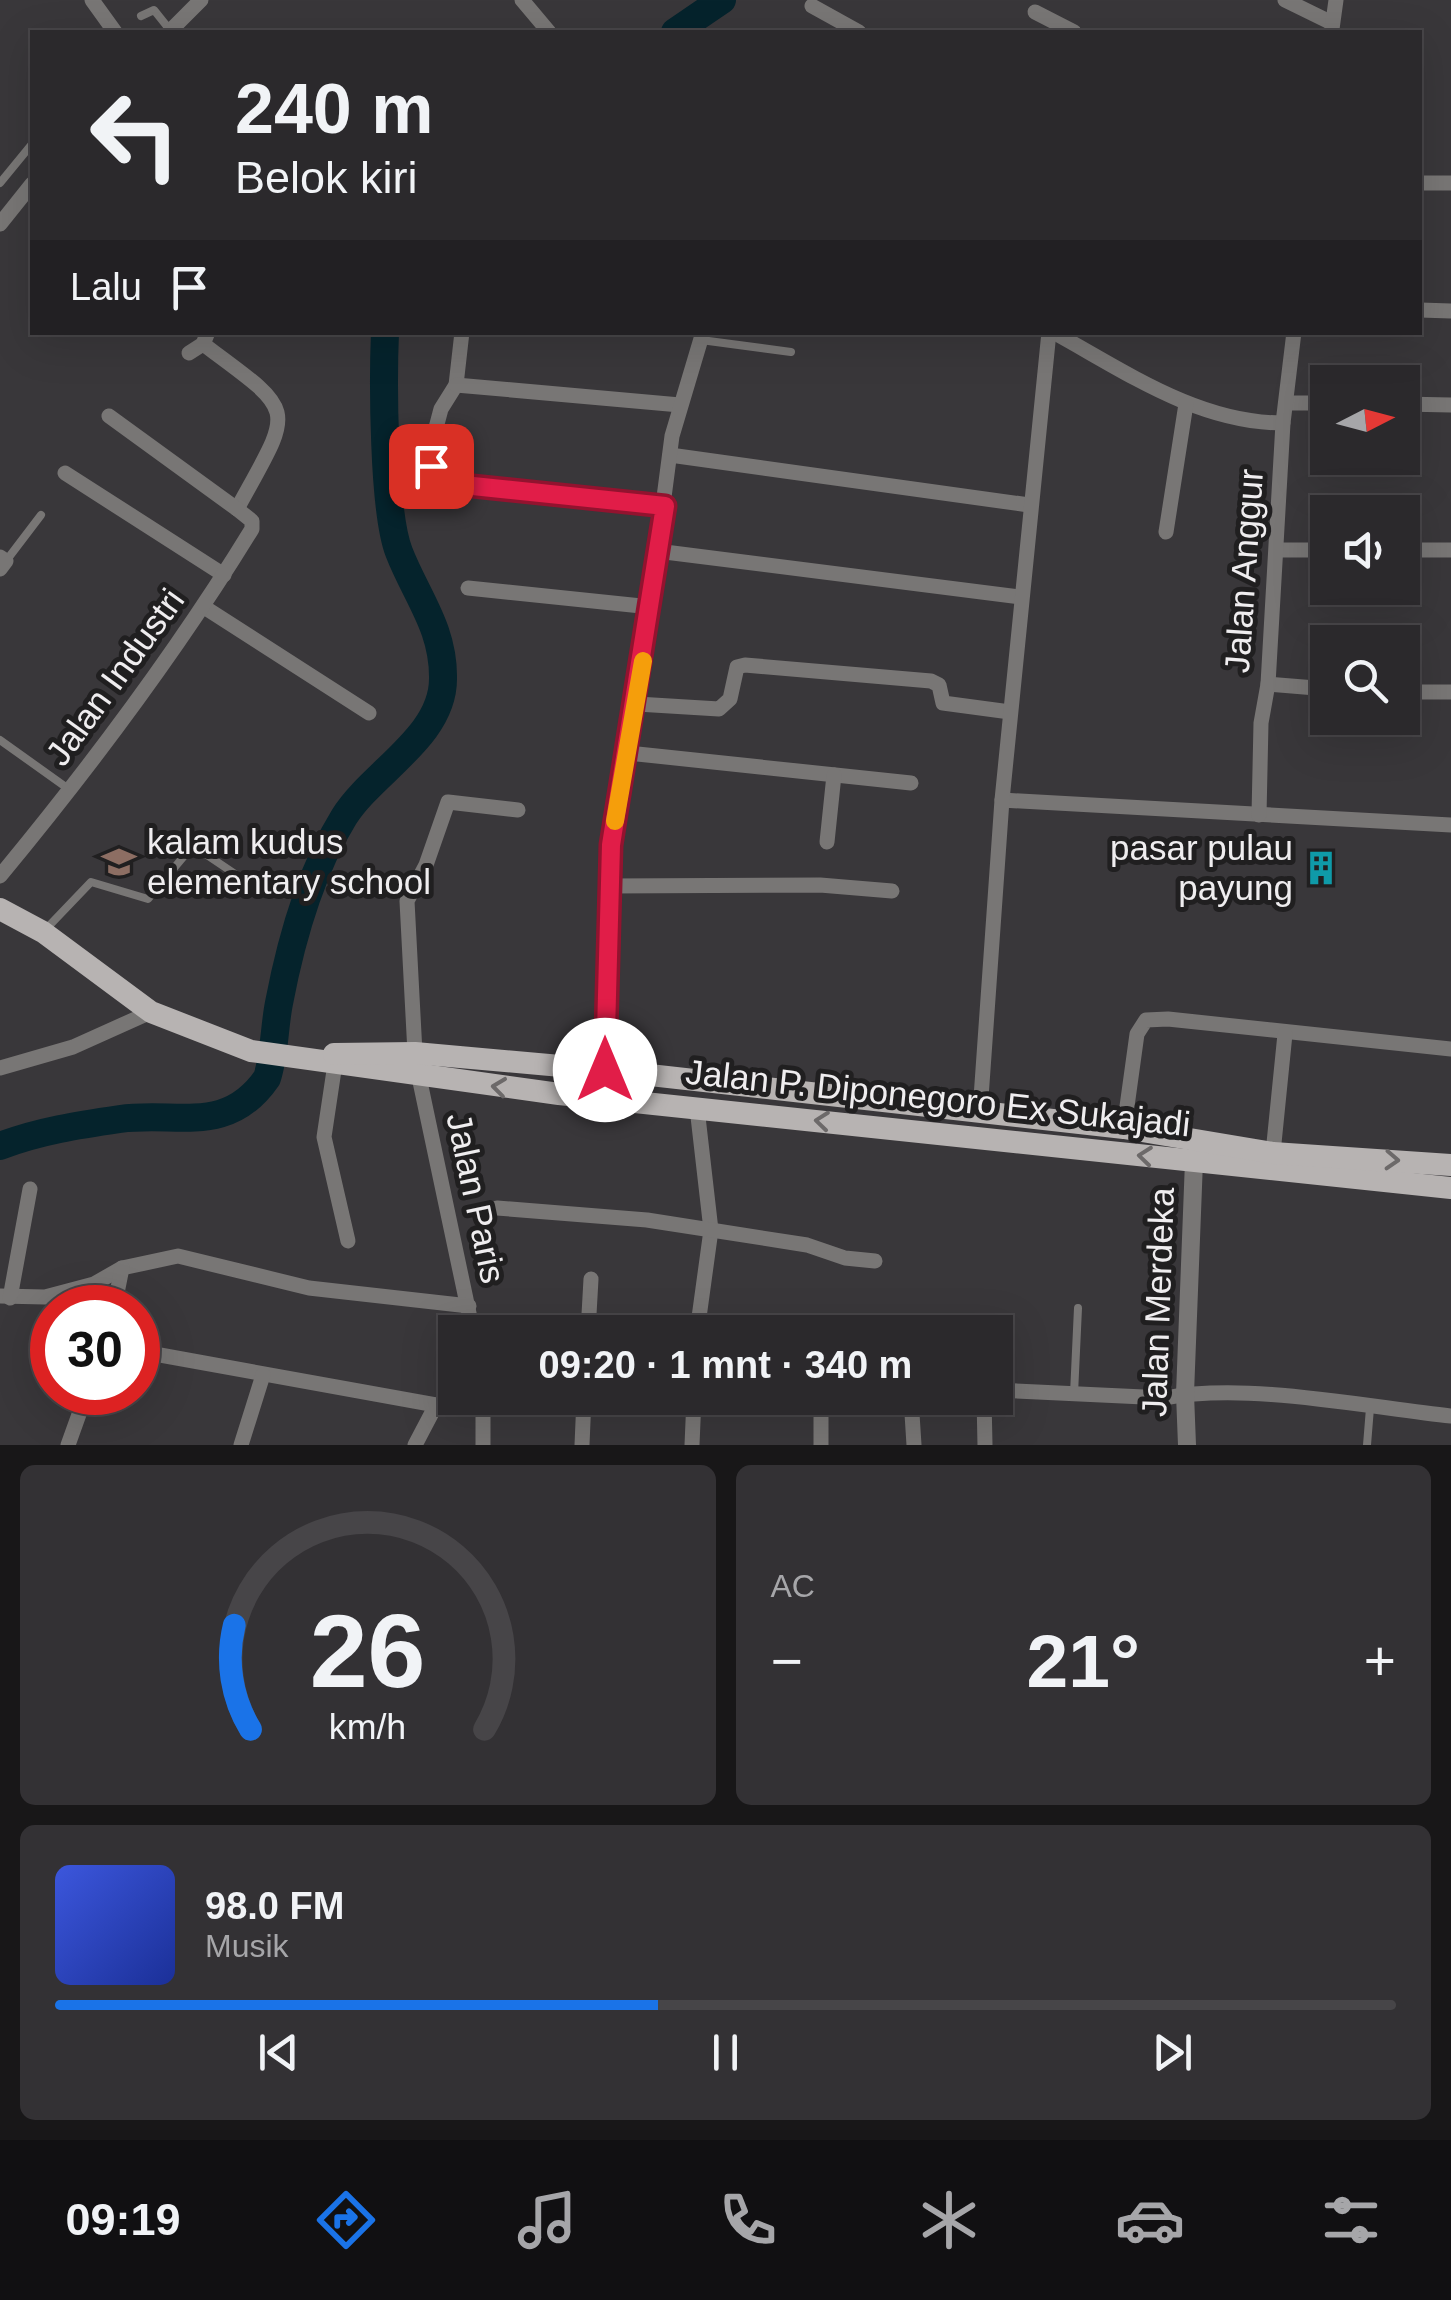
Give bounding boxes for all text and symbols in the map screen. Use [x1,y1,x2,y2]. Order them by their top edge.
icon: left [70,70,200,200]
text: 240 m [235,70,433,148]
text: Belok kiri [235,152,418,203]
icon: arrive [162,260,217,315]
text: Lalu [70,266,142,308]
north arrow [1310,365,1420,475]
map controls [1310,365,1420,735]
pin [389,424,474,509]
icon: arrive [404,439,459,494]
street label: Jalan Anggur [1217,467,1270,674]
button: sound [1310,495,1420,605]
street label: Jalan Industri [38,581,192,772]
button: search [1310,625,1420,735]
place label: kalam kudus elementary school [147,822,431,901]
place label: pasar pulau payung [1110,828,1293,907]
school or university icon: kalam kudus elementary school [100,843,138,881]
building icon: pasar pulau payung [1302,849,1340,887]
position arrow [553,1018,657,1122]
street label: Jalan P. Diponegoro Ex Sukajadi [684,1052,1192,1143]
one-way arrow [491,1077,507,1098]
street label: Jalan Paris [439,1109,514,1287]
one-way arrow [814,1111,830,1133]
one-way arrow [1137,1146,1153,1167]
one-way arrow [1384,1149,1400,1170]
street label: Jalan Merdeka [1134,1186,1181,1417]
speed limit sign: 30 [30,1285,160,1415]
text: 09:20 · 1 mnt · 340 m [539,1344,912,1386]
text: AC [771,1568,815,1604]
text: 26 [310,1593,426,1709]
text: 21° [1027,1619,1140,1703]
text: − [771,1630,803,1692]
text: + [1364,1630,1396,1692]
text: km/h [329,1707,406,1747]
text: 98.0 FM [205,1885,344,1927]
text: Musik [205,1928,289,1964]
icon: previous [251,2025,306,2080]
icon: pause [698,2025,753,2080]
icon: next [1145,2025,1200,2080]
icon: directions [311,2185,381,2255]
icon: music [512,2185,582,2255]
icon: phone [713,2185,783,2255]
icon: climate [914,2185,984,2255]
icon: car [1115,2185,1185,2255]
icon: filters [1316,2185,1386,2255]
text: 09:19 [65,2194,181,2245]

